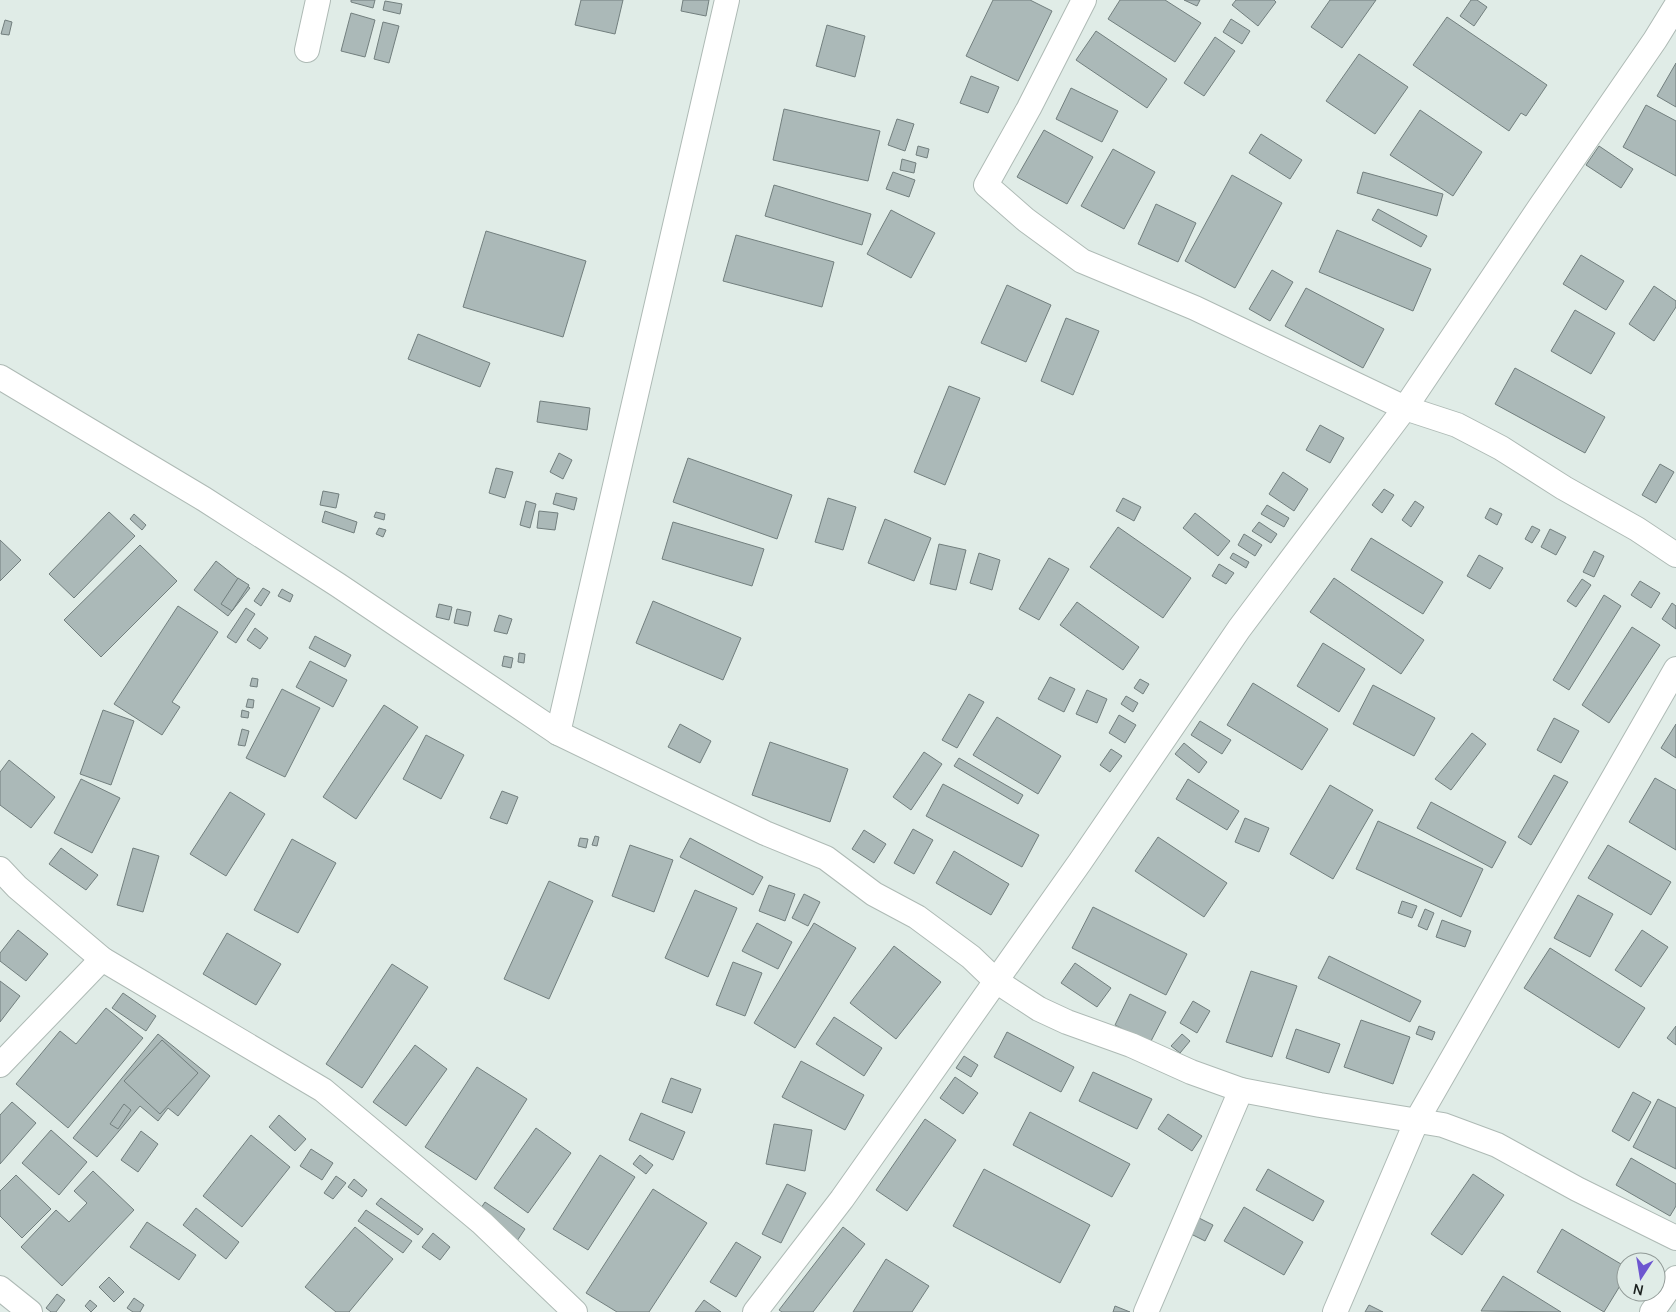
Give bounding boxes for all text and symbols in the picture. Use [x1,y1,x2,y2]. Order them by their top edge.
north arrow [1616,1252,1666,1302]
text: N [1631,1280,1645,1301]

